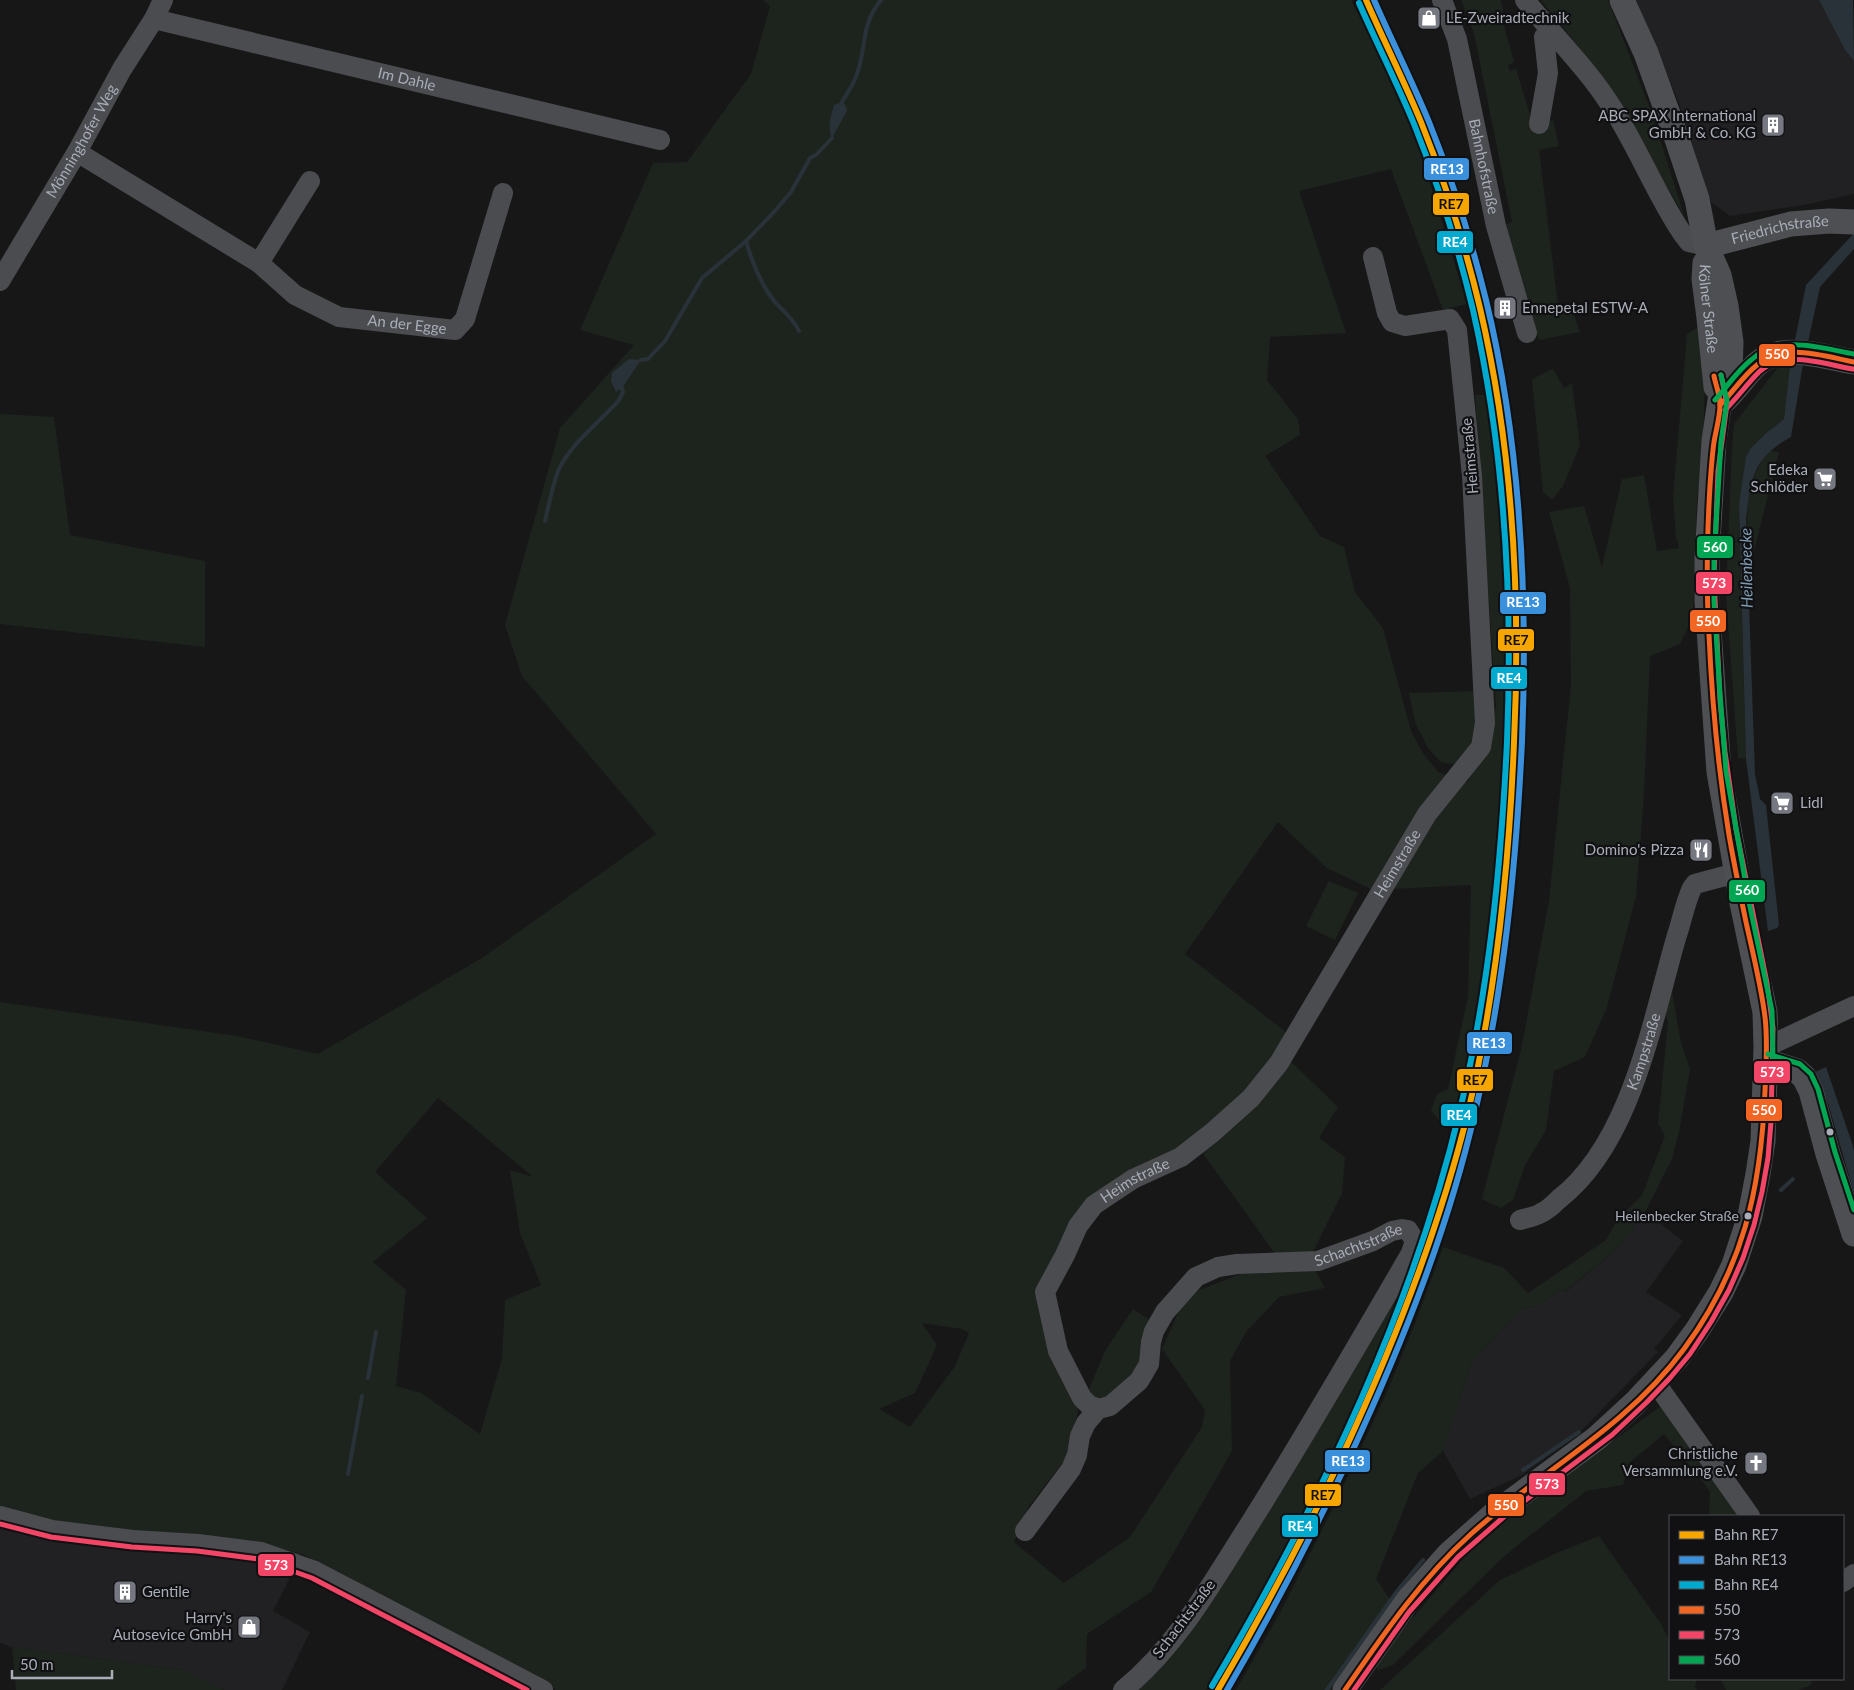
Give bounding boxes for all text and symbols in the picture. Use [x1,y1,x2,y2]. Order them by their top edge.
shop icon: LE-Zweiradtechnik [1416,5,1442,31]
place label: LE-Zweiradtechnik [1446,8,1570,26]
street label: Im Dahle [376,63,438,94]
street label: Mönninghofer Weg [42,81,120,201]
place label: ABC SPAX International GmbH & Co. KG [1598,106,1756,141]
building icon: ABC SPAX International GmbH & Co. KG [1760,112,1786,138]
street label: Bahnhofstraße [1466,117,1503,216]
line badge: RE13 [1423,157,1470,181]
text: RE13 [1430,160,1464,177]
line badge: RE7 [1432,192,1470,216]
text: RE7 [1438,195,1464,212]
street label: Friedrichstraße [1729,211,1829,247]
line badge: RE4 [1436,230,1474,254]
text: RE4 [1442,233,1468,250]
street label: Kölner Straße [1696,264,1723,354]
building icon: Ennepetal ESTW-A [1492,295,1518,321]
place label: Ennepetal ESTW-A [1522,298,1649,316]
street label: An der Egge [367,310,448,337]
line badge: 550 [1758,343,1796,367]
text: 550 [1765,345,1789,362]
street label: Heimstraße [1457,417,1481,495]
place label: Edeka Schlöder [1751,460,1809,495]
supermarket icon: Edeka Schlöder [1812,466,1838,492]
water label: Heilenbecke [1735,527,1756,608]
line badge: 560 [1696,535,1734,559]
text: 560 [1703,538,1727,555]
line badge: 573 [1695,571,1733,595]
text: 573 [1702,574,1726,591]
line badge: RE13 [1499,591,1547,615]
text: RE13 [1506,593,1540,610]
line badge: 550 [1689,609,1727,633]
text: 550 [1696,612,1720,629]
line badge: RE7 [1497,628,1535,652]
text: RE7 [1503,631,1529,648]
line badge: RE4 [1490,666,1528,690]
text: RE4 [1496,669,1522,686]
supermarket icon: Lidl [1769,790,1795,816]
place label: Lidl [1800,793,1823,811]
street label: Heimstraße [1369,826,1424,901]
restaurant icon: Domino's Pizza [1688,837,1714,863]
place label: Domino's Pizza [1585,840,1684,858]
line badge: 560 [1728,879,1766,903]
text: 560 [1735,881,1759,898]
street label: Kampstraße [1622,1011,1663,1092]
line badge: RE13 [1466,1031,1513,1055]
text: RE13 [1472,1034,1506,1051]
line badge: 573 [1753,1060,1791,1084]
text: 573 [1760,1063,1784,1080]
line badge: RE7 [1456,1068,1494,1092]
text: RE7 [1462,1071,1488,1088]
line badge: 550 [1745,1098,1783,1122]
text: 550 [1752,1101,1776,1118]
line badge: RE4 [1440,1103,1478,1127]
text: RE4 [1446,1106,1472,1123]
unlabelled marker [1825,1127,1835,1137]
street label: Heimstraße [1096,1154,1172,1206]
place label: Heilenbecker Straße [1615,1207,1739,1224]
marker: Heilenbecker Straße [1743,1211,1753,1221]
street label: Schachtstraße [1312,1219,1404,1270]
place label: Christliche Versammlung e.V. [1622,1444,1738,1479]
line badge: RE13 [1324,1449,1371,1473]
church icon: Christliche Versammlung e.V. [1743,1450,1769,1476]
text: RE13 [1331,1452,1365,1469]
line badge: 573 [1528,1472,1566,1496]
text: 573 [1535,1475,1559,1492]
line badge: RE7 [1304,1483,1342,1507]
text: RE7 [1310,1486,1336,1503]
line badge: 550 [1487,1493,1525,1517]
text: 550 [1494,1496,1518,1513]
line badge: RE4 [1281,1514,1319,1538]
legend [1669,1515,1844,1680]
text: RE4 [1287,1517,1313,1534]
text: Bahn RE7 [1714,1525,1779,1543]
text: Bahn RE13 [1714,1550,1787,1568]
line badge: 573 [257,1553,295,1577]
text: 573 [264,1556,288,1573]
text: Bahn RE4 [1714,1575,1779,1593]
street label: Schachtstraße [1148,1576,1218,1661]
building icon: Gentile [112,1579,138,1605]
place label: Gentile [142,1582,190,1600]
text: 550 [1714,1600,1740,1618]
place label: Harry's Autosevice GmbH [113,1608,232,1643]
shop icon: Harry's Autosevice GmbH [236,1614,262,1640]
text: 573 [1714,1625,1740,1643]
scale bar [12,1648,112,1680]
text: 560 [1714,1650,1740,1668]
text: 50 m [20,1655,54,1673]

